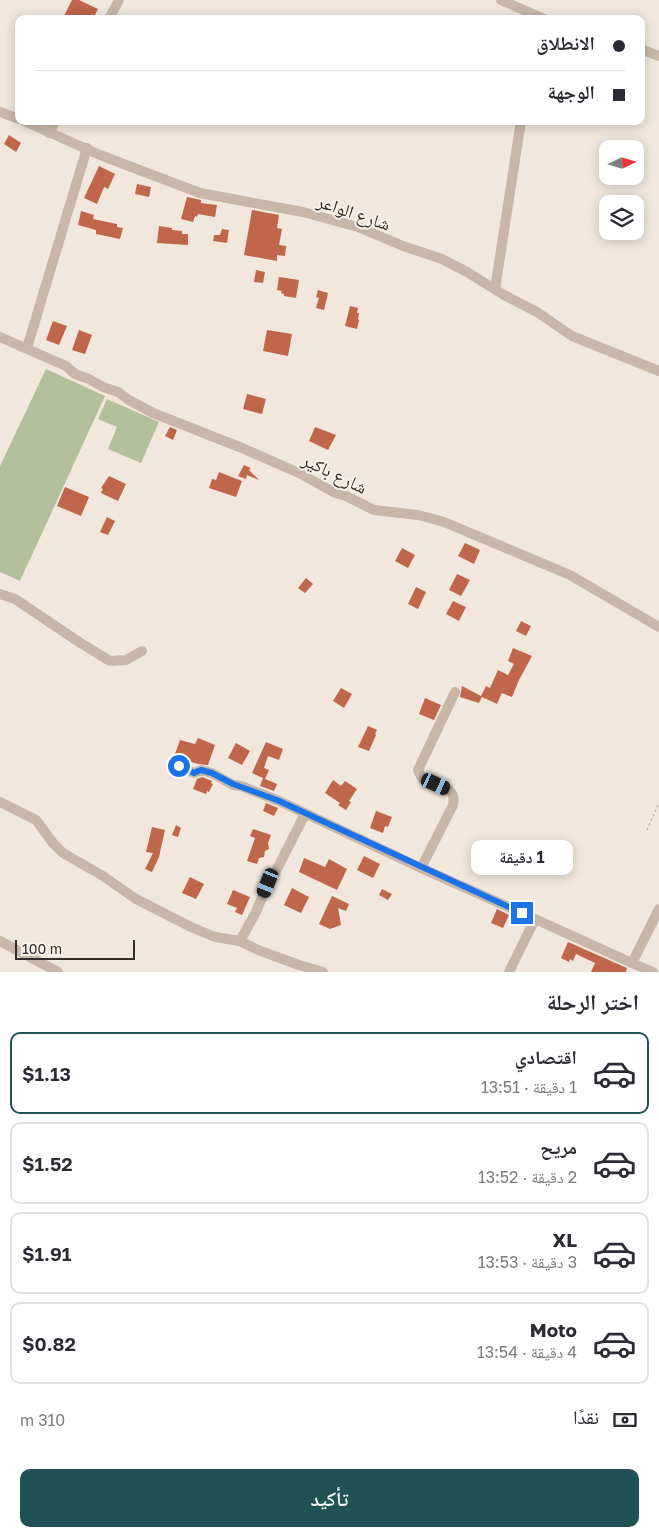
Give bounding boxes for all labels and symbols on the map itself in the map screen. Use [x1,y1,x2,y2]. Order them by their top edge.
north arrow [599,140,644,185]
street label: شارع الواعر [313,189,393,236]
street label: شارع باكير [298,447,371,499]
route start [168,755,190,777]
car [419,771,452,797]
callout: 1 دقيقة [471,840,573,876]
car [255,866,280,900]
route end [511,902,533,924]
scale bar [15,937,135,960]

